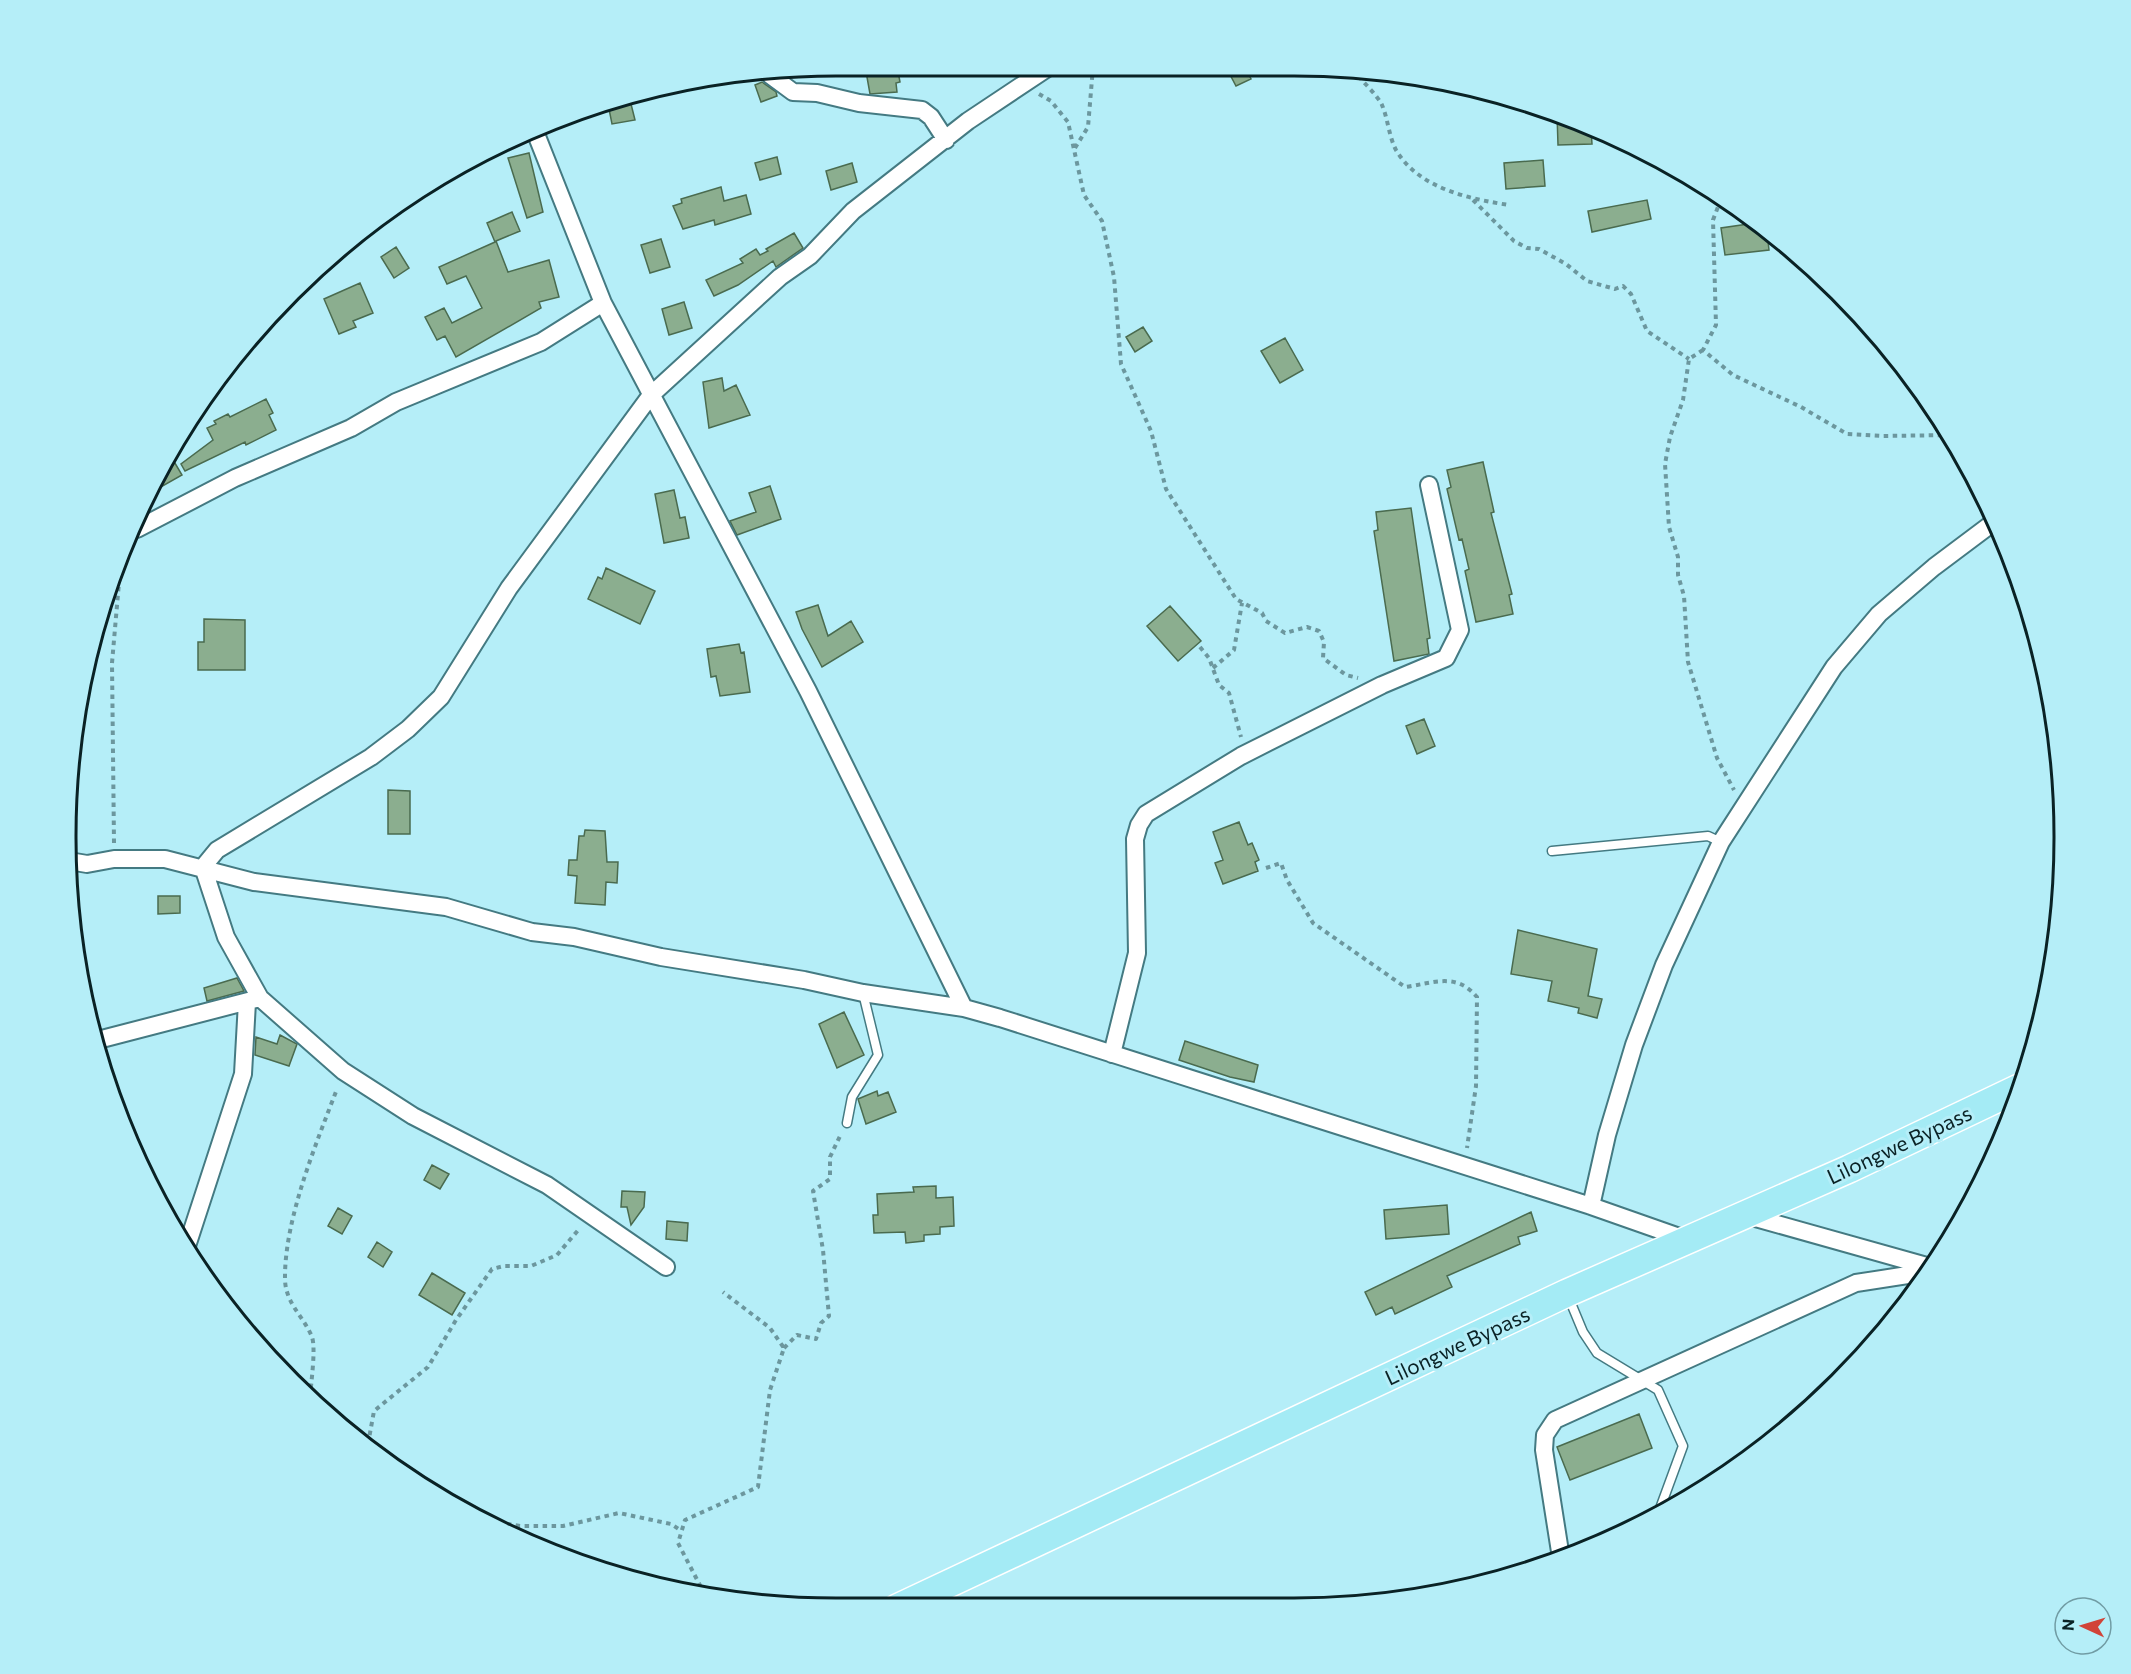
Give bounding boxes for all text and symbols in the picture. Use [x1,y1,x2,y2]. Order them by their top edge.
street label: Lilongwe Bypass [1823,1099,1975,1189]
street label: Lilongwe Bypass [1381,1300,1533,1390]
north arrow [2053,1596,2113,1656]
text: N [2058,1618,2077,1632]

